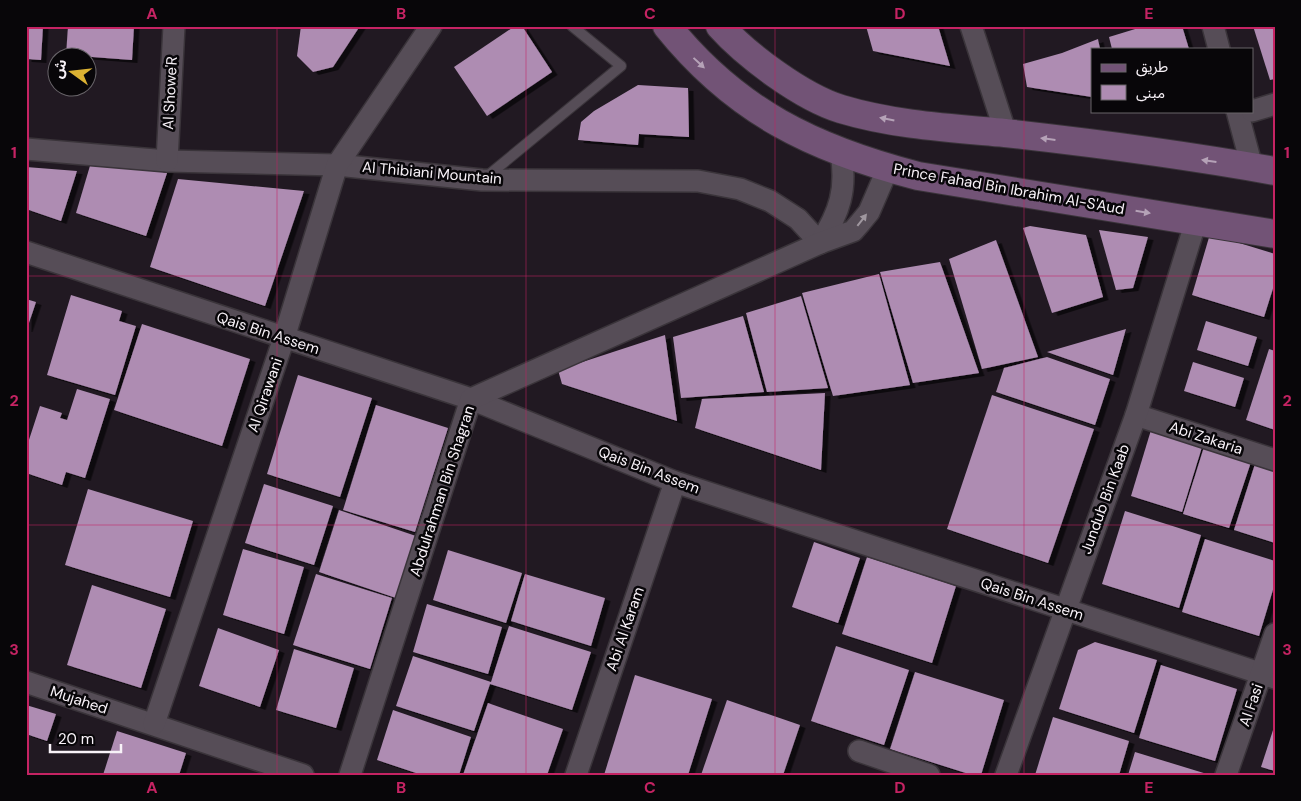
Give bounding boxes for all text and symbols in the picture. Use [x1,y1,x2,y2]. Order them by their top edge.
text: A [146,3,158,24]
text: B [396,3,406,24]
text: C [644,3,656,24]
text: D [894,3,906,24]
text: E [1144,3,1154,24]
north arrow [48,48,98,98]
legend [1091,48,1254,112]
street label: Al Showe'R [158,56,182,130]
text: ش [48,57,71,80]
one-way arrow [692,57,704,69]
text: طريق [1136,57,1168,77]
text: مبنى [1136,83,1165,103]
one-way arrow [880,115,895,123]
one-way arrow [1040,135,1056,143]
text: 1 [11,142,17,163]
text: 1 [1284,142,1290,163]
street label: Al Thibiani Mountain [361,157,503,189]
one-way arrow [1201,157,1217,165]
street label: Prince Fahad Bin Ibrahim Al-S'Aud [892,159,1126,219]
one-way arrow [1135,209,1151,217]
one-way arrow [857,214,868,227]
street label: Qais Bin Assem [214,307,322,359]
street label: Al Qirawani [243,355,287,435]
text: 2 [9,390,19,411]
text: 2 [1282,390,1292,411]
street label: Abdulrahman Bin Shagran [405,403,479,579]
street label: Abi Zakaria [1167,417,1245,459]
street label: Qais Bin Assem [595,441,703,499]
street label: Jundub Bin Kaab [1076,441,1134,557]
street label: Qais Bin Assem [978,573,1086,625]
street label: Abi Al Karam [601,584,649,674]
text: 3 [9,639,19,660]
text: 3 [1282,639,1292,660]
street label: Mujahed [48,681,110,719]
street label: Al Fasi [1234,681,1268,729]
scale bar [50,721,121,753]
text: 20 m [58,729,94,749]
text: A [146,777,158,798]
text: B [396,777,406,798]
text: C [644,777,656,798]
text: D [894,777,906,798]
text: E [1144,777,1154,798]

